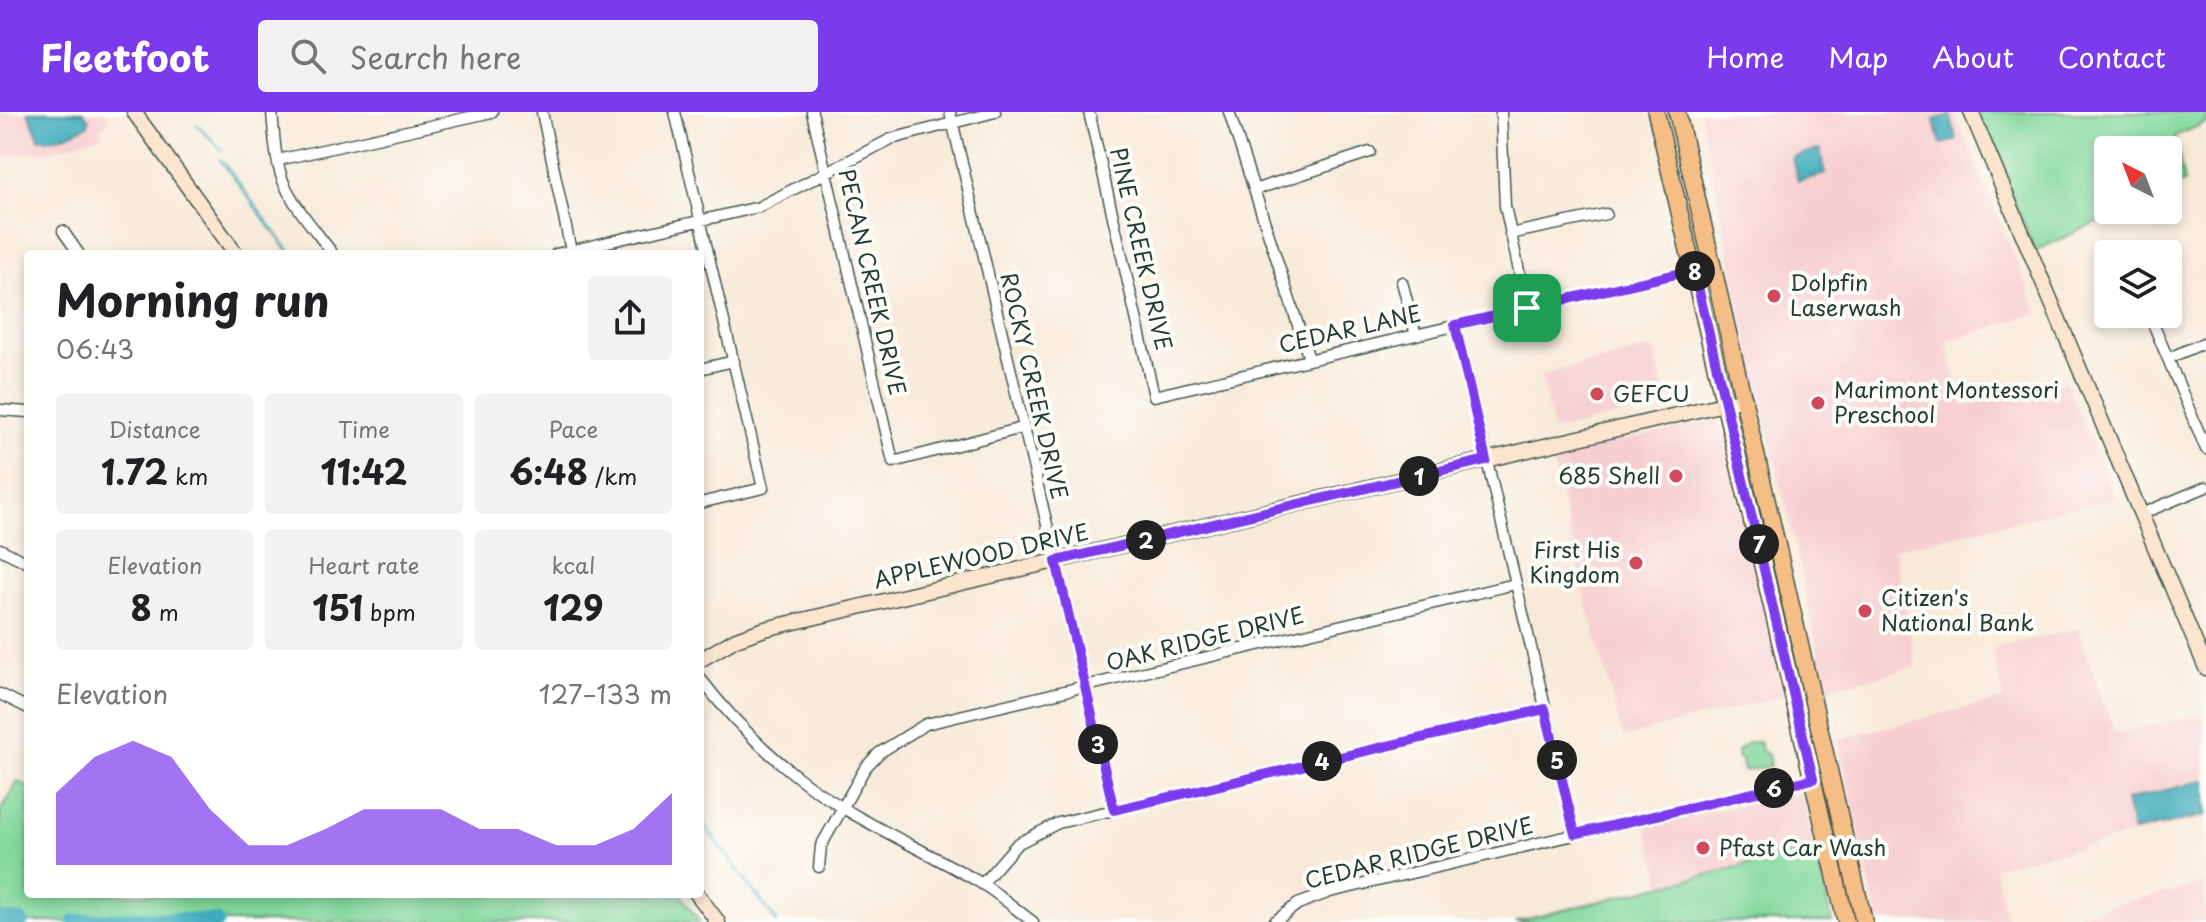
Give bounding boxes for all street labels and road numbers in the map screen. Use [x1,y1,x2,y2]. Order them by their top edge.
street label: PINE CREEK DRIVE [1103,144,1182,353]
street label: PECAN CREEK DRIVE [831,165,916,398]
street label: ROCKY CREEK DRIVE [993,269,1078,502]
street label: CEDAR LANE [1275,295,1424,360]
street label: APPLEWOOD DRIVE [870,514,1091,595]
street label: OAK RIDGE DRIVE [1102,597,1307,678]
street label: CEDAR RIDGE DRIVE [1301,807,1536,896]

